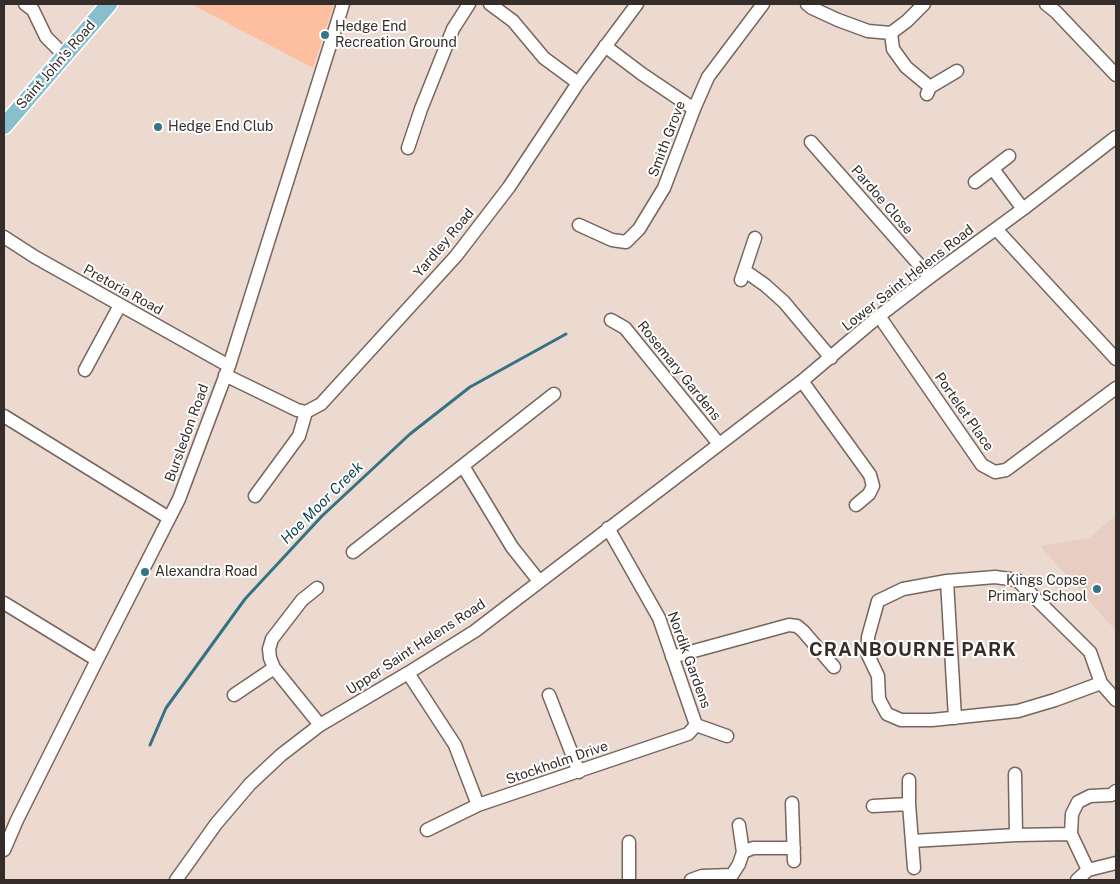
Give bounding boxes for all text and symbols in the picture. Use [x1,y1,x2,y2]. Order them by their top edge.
street label: Saint John's Road [13,17,99,113]
place label: Hedge End Recreation Ground [335,19,457,52]
marker: Hedge End Recreation Ground [319,29,331,41]
street label: Smith Grove [645,99,689,179]
place label: Hedge End Club [168,119,273,135]
marker: Hedge End Club [152,121,164,133]
street label: Pardoe Close [847,162,917,238]
street label: Yardley Road [410,205,478,281]
street label: Lower Saint Helens Road [839,221,977,335]
street label: Pretoria Road [80,261,166,319]
street label: Rosemary Gardens [634,318,724,424]
street label: Portelet Place [931,370,997,454]
street label: Bursledon Road [162,382,212,484]
water label: Hoe Moor Creek [277,458,367,548]
place label: Alexandra Road [155,564,258,580]
marker: Alexandra Road [139,566,151,578]
place label: Kings Copse Primary School [988,573,1087,606]
marker: Kings Copse Primary School [1091,583,1103,595]
street label: Upper Saint Helens Road [343,596,489,698]
street label: Nordik Gardens [664,609,714,711]
district label: CRANBOURNE PARK [807,639,1019,661]
street label: Stockholm Drive [504,738,610,788]

